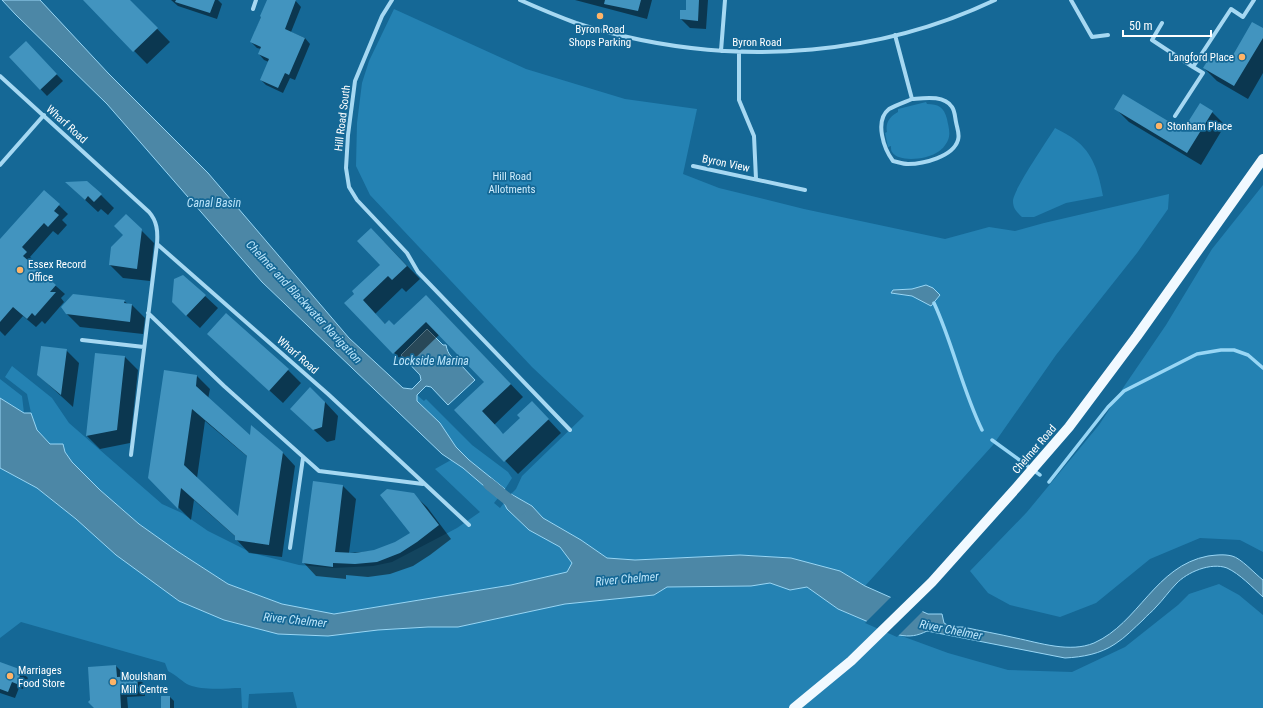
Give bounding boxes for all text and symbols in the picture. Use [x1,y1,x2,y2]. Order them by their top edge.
marker: Byron Road Shops Parking [595,11,605,21]
scale bar [1123,12,1211,38]
text: 50 m [1129,19,1153,33]
place label: Byron Road Shops Parking [569,23,631,49]
street label: Byron Road [732,36,782,49]
place label: Langford Place [1168,51,1234,64]
marker: Langford Place [1237,52,1247,62]
street label: Hill Road South [332,84,353,152]
street label: Wharf Road [44,103,90,146]
place label: Stonham Place [1167,120,1232,133]
marker: Stonham Place [1154,121,1164,131]
street label: Byron View [701,152,751,175]
park label: Hill Road Allotments [488,170,536,196]
water label: Canal Basin [187,196,242,210]
water label: Chelmer and Blackwater Navigation [243,237,365,367]
place label: Essex Record Office [28,258,86,284]
marker: Essex Record Office [15,265,25,275]
street label: Wharf Road [274,334,321,377]
water label: Lockside Marina [393,354,469,368]
street label: Chelmer Road [1010,422,1059,476]
water label: River Chelmer [595,569,660,589]
water label: River Chelmer [263,610,328,630]
water label: River Chelmer [918,617,984,643]
place label: Marriages Food Store [18,664,65,690]
place label: Moulsham Mill Centre [121,670,168,696]
marker: Marriages Food Store [5,671,15,681]
marker: Moulsham Mill Centre [108,677,118,687]

